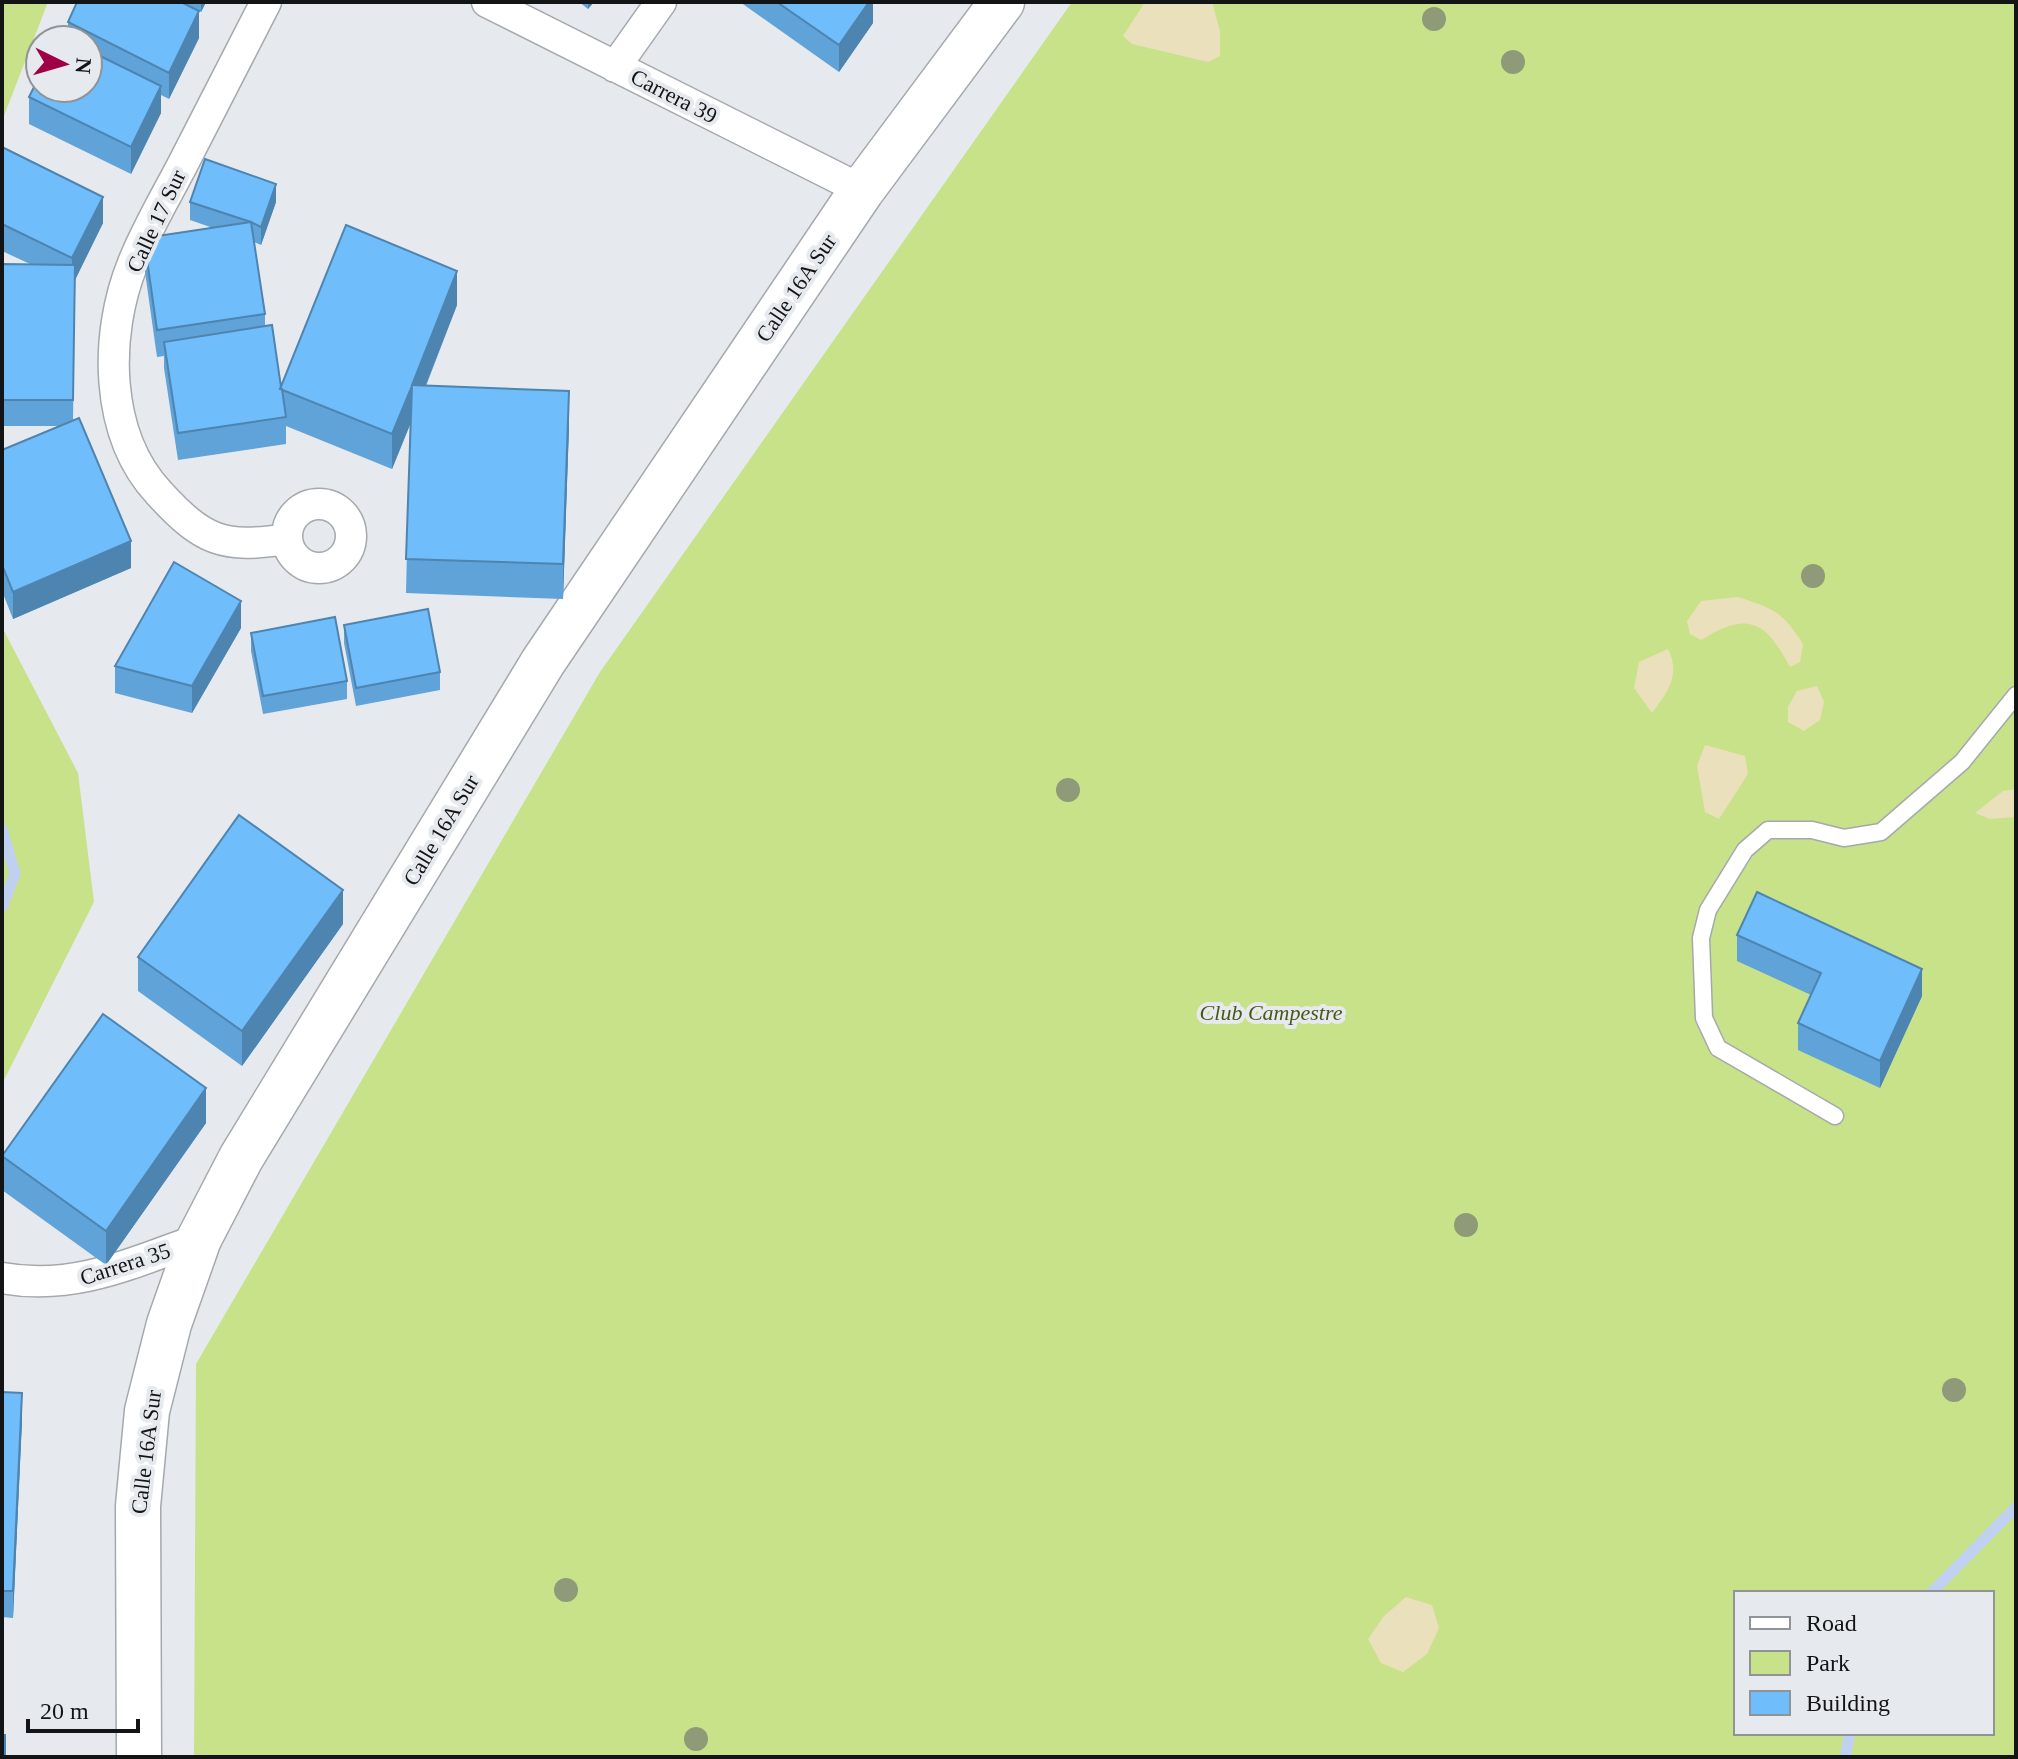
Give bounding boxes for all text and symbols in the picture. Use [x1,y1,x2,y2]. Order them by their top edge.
north arrow [24,24,104,104]
text: N [70,57,97,75]
street label: Carrera 39 [627,64,721,128]
street label: Calle 17 Sur [121,165,191,276]
street label: Calle 16A Sur [751,229,842,347]
street label: Calle 16A Sur [398,770,484,890]
park label: Club Campestre [1200,1000,1343,1025]
street label: Carrera 35 [77,1238,173,1290]
street label: Calle 16A Sur [126,1388,166,1515]
legend [1734,1591,1994,1735]
text: Road [1806,1610,1857,1636]
text: Park [1806,1650,1850,1676]
scale bar [28,1683,138,1733]
text: Building [1806,1690,1890,1716]
text: 20 m [40,1698,89,1724]

